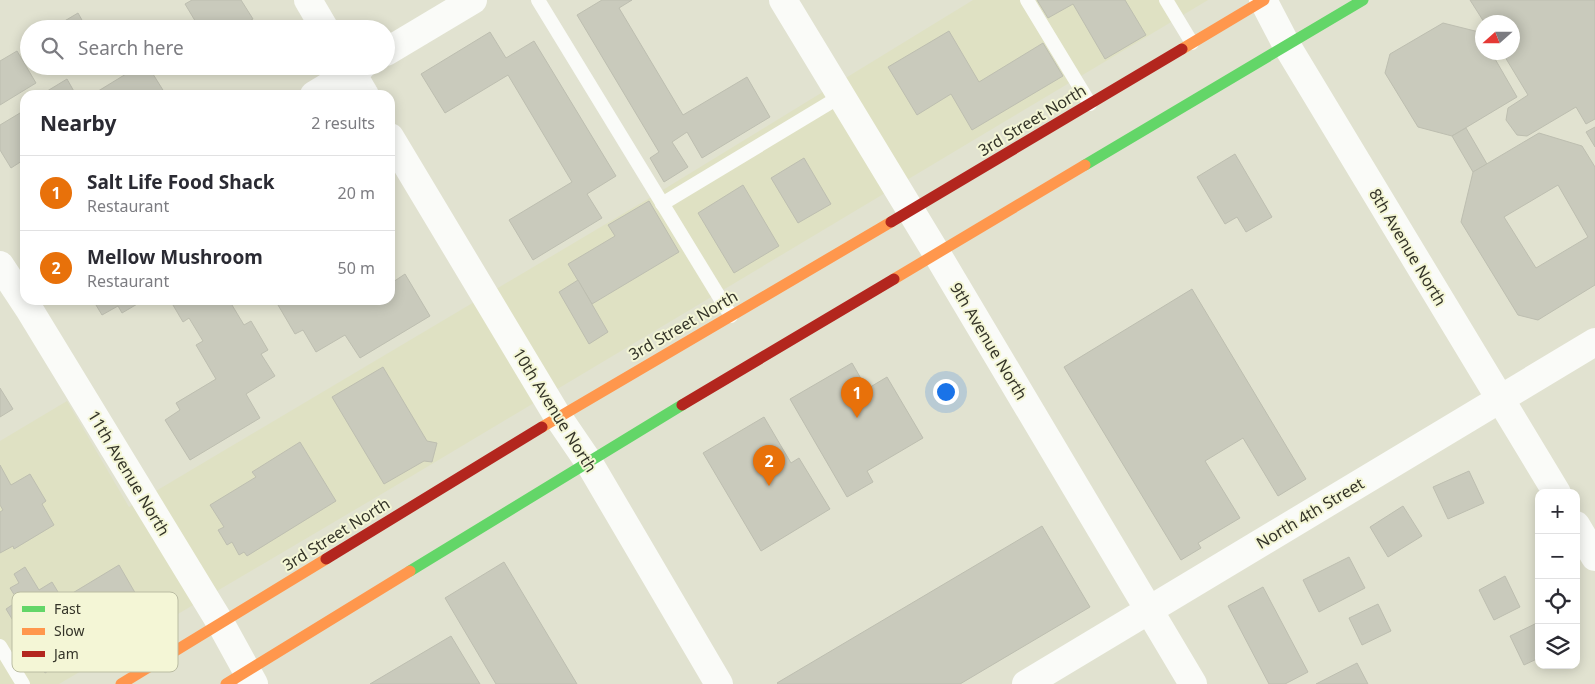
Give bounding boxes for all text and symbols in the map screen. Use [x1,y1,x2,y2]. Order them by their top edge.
north arrow [1475,15,1520,60]
search box [20,20,395,75]
icon: search [38,34,66,62]
text: Search here [78,35,184,61]
street label: 3rd Street North [974,79,1090,161]
text: Nearby [40,109,116,137]
text: 2 results [311,112,375,134]
text: Salt Life Food Shack [87,169,275,195]
text: 1 [51,182,61,204]
text: 20 m [338,182,375,204]
street label: 8th Avenue North [1364,184,1452,310]
text: Restaurant [87,195,169,217]
text: Mellow Mushroom [87,244,263,270]
text: 2 [51,257,61,279]
text: 50 m [338,257,375,279]
text: Restaurant [87,270,169,292]
street label: 9th Avenue North [945,278,1033,404]
street label: 3rd Street North [625,285,741,365]
street label: 10th Avenue North [508,344,602,476]
pin: 1 [841,377,873,418]
your location [933,379,959,405]
street label: 11th Avenue North [83,406,175,540]
pin: 2 [753,445,785,486]
street label: North 4th Street [1252,472,1368,554]
map controls [1535,489,1580,669]
button: + [1535,489,1580,534]
street label: 3rd Street North [278,492,394,576]
button: − [1535,534,1580,579]
button: locate [1535,579,1580,624]
legend [12,592,178,672]
text: Fast [54,599,81,618]
text: Slow [54,621,85,640]
button: layers [1535,624,1580,669]
text: Jam [52,644,79,663]

